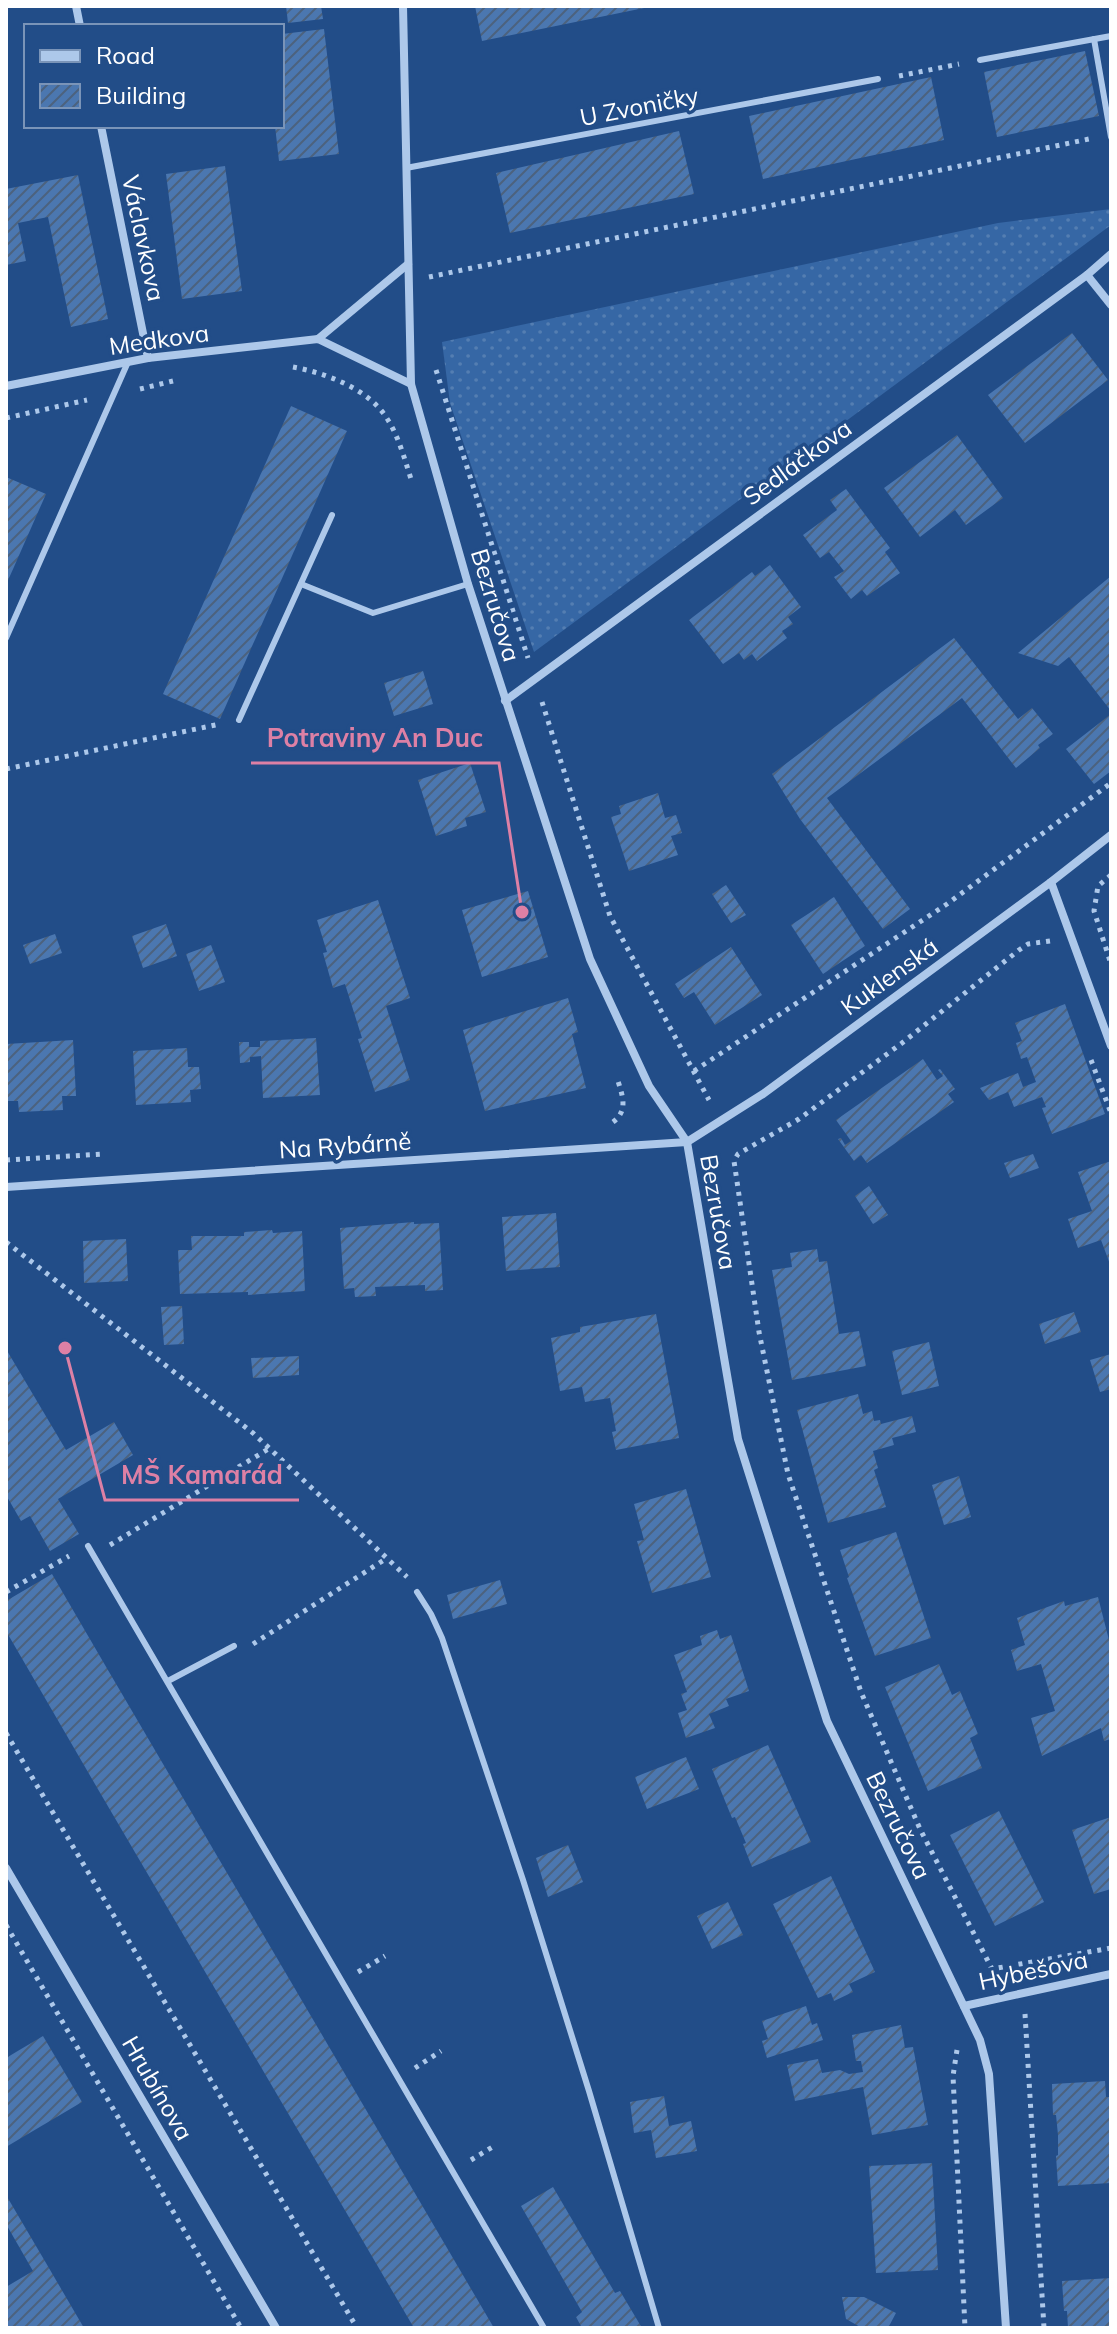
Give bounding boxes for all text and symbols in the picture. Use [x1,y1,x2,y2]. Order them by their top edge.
legend [24,24,284,128]
text: Road [96,40,155,70]
text: Building [96,80,186,110]
street label: U Zvoničky [577,80,701,132]
street label: Václavkova [116,172,172,304]
street label: Medkova [107,317,211,361]
street label: Sedláčkova [737,413,857,511]
street label: Bezručova [465,545,527,665]
callout: Potraviny An Duc [251,713,499,763]
text: Potraviny An Duc [267,721,483,754]
street label: Kuklenská [835,931,943,1021]
street label: Na Rybárně [278,1125,412,1165]
street label: Bezručova [694,1152,744,1272]
callout: MŠ Kamarád [105,1450,299,1500]
text: MŠ Kamarád [121,1458,283,1491]
street label: Bezručova [860,1766,938,1884]
street label: Hybešova [976,1944,1090,1996]
street label: Hrubínova [116,2030,200,2146]

